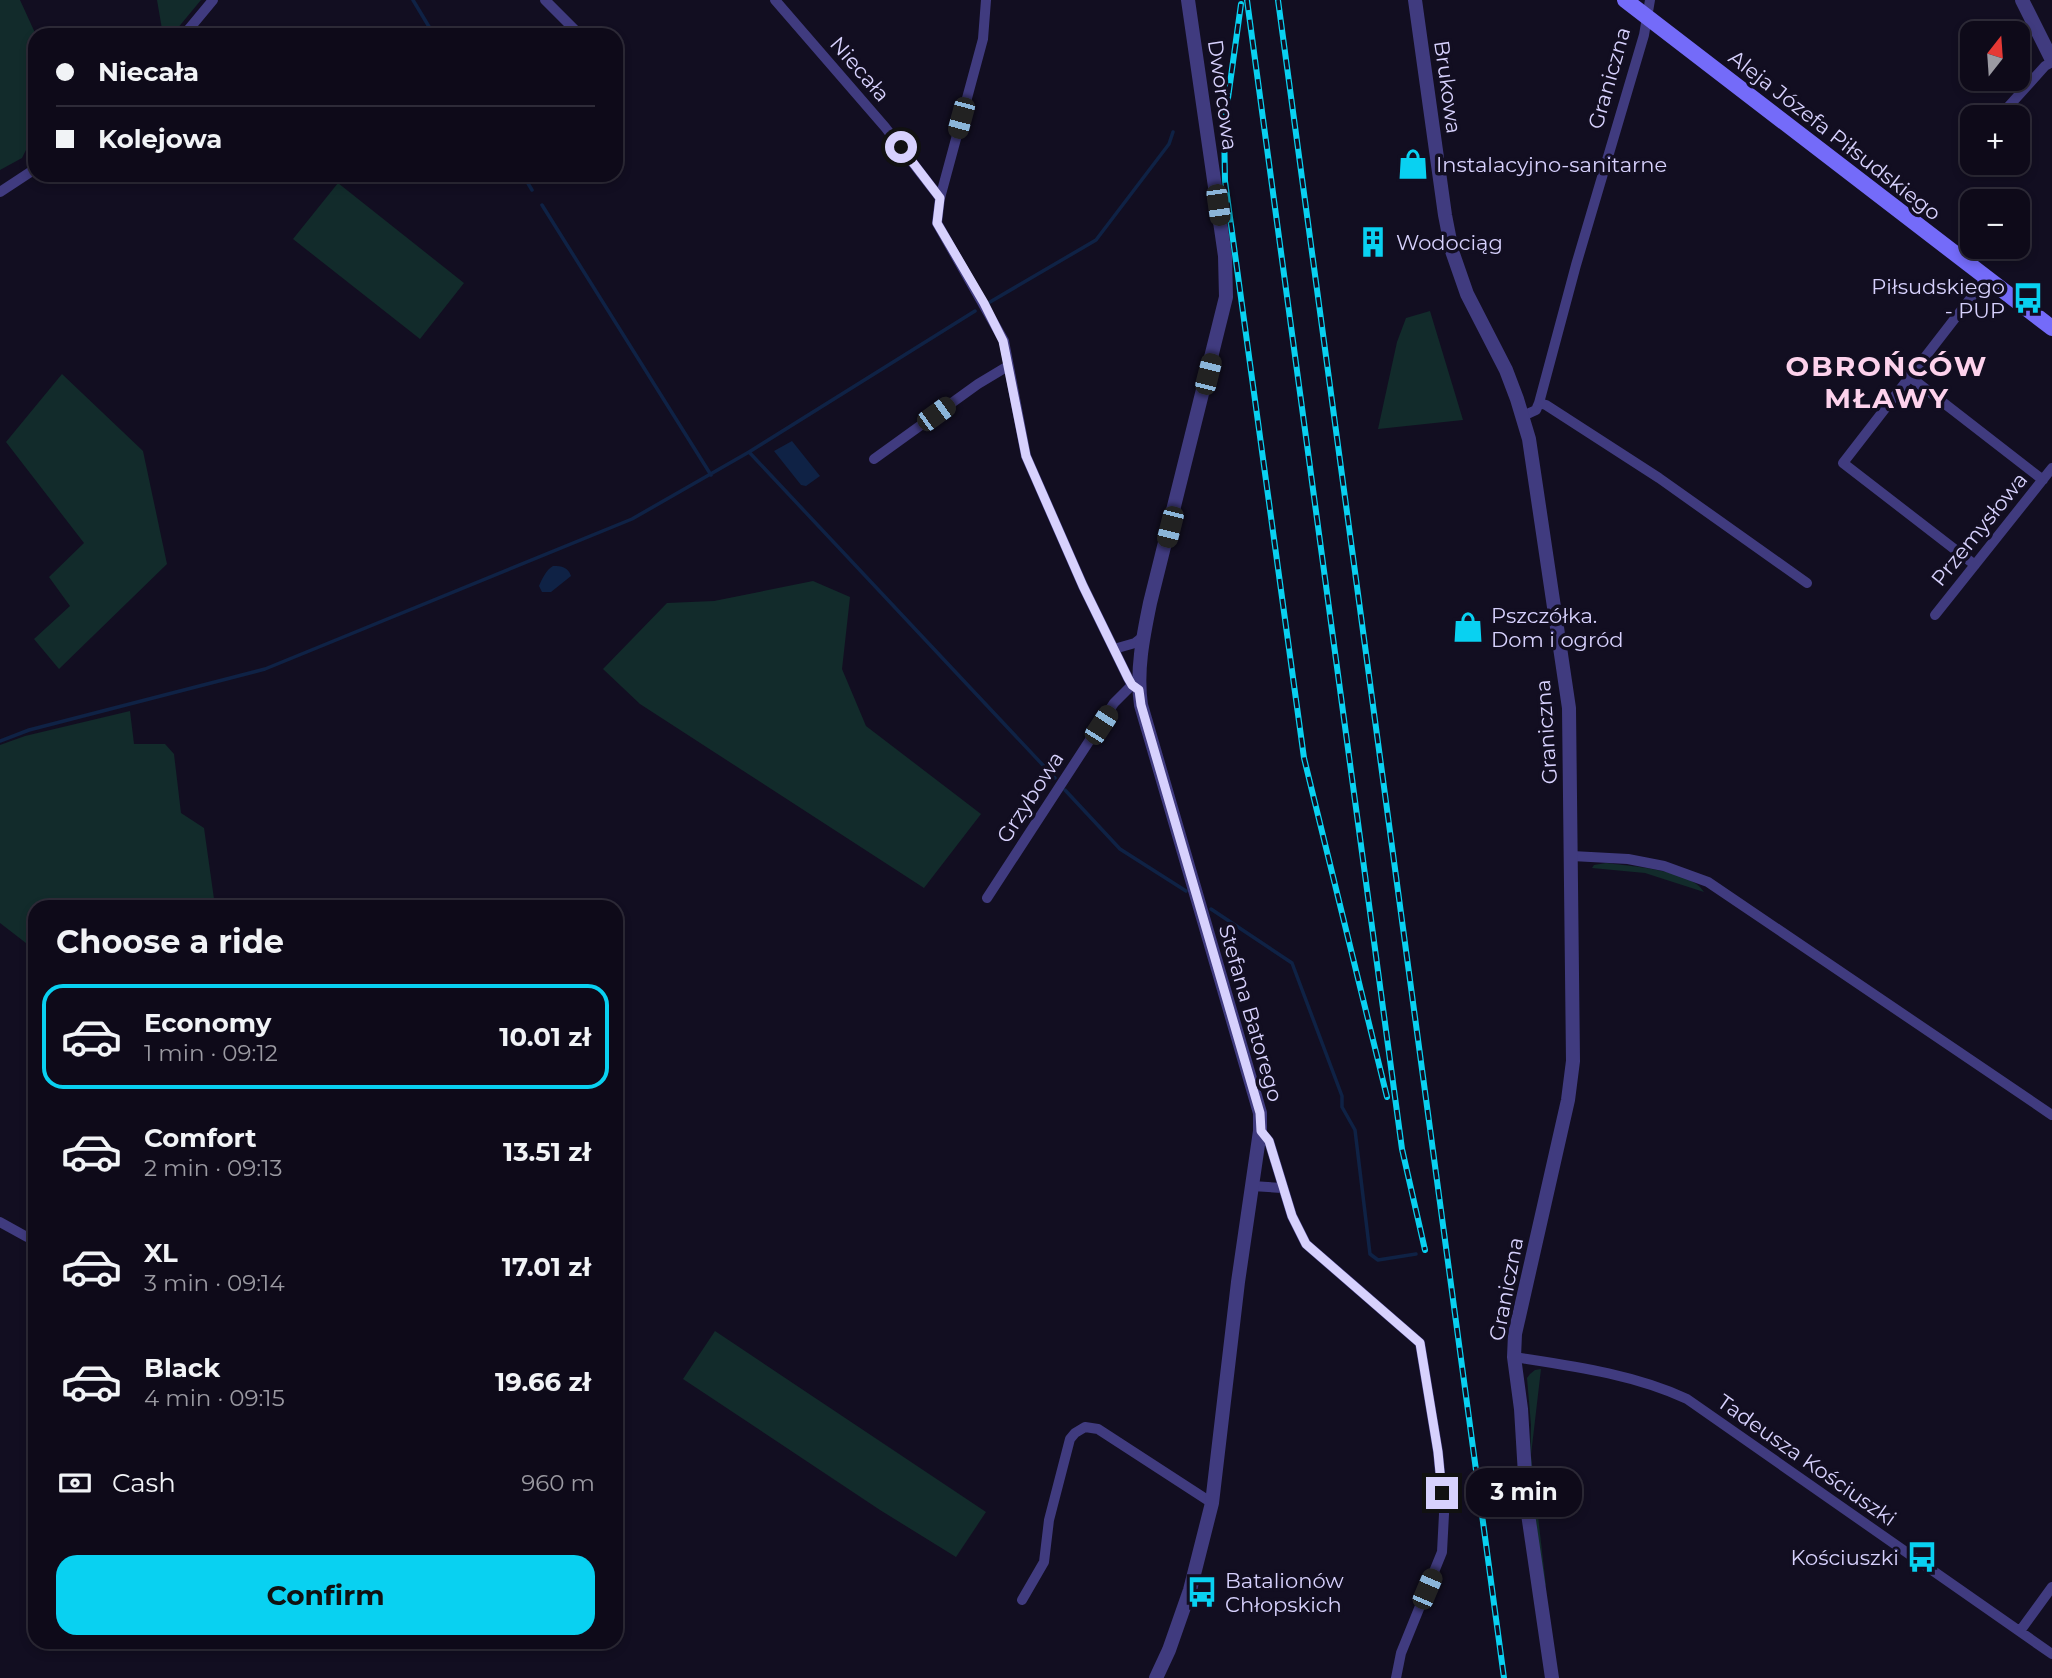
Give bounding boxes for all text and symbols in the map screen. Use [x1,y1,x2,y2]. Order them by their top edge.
north arrow [1960,21,2030,91]
map controls [1960,21,2030,259]
street label: Graniczna [1583,24,1635,132]
street label: Niecała [825,31,895,107]
street label: Dworcowa [1203,38,1243,152]
street label: Brukowa [1429,39,1467,135]
street label: Aleja Józefa Piłsudskiego [1724,44,1946,226]
text: Niecała [98,56,199,88]
car [946,95,977,141]
button: + [1960,105,2030,175]
text: Kolejowa [98,123,222,155]
route start [885,131,917,163]
shop icon: Instalacyjno-sanitarne [1396,147,1430,181]
place label: Instalacyjno-sanitarne [1436,152,1667,177]
car [1205,183,1232,227]
button: − [1960,189,2030,259]
building icon: Wodociąg [1356,225,1390,259]
place label: Wodociąg [1396,230,1503,255]
place label: Piłsudskiego - PUP [1871,274,2005,323]
bus stop icon: Piłsudskiego - PUP [2011,281,2045,315]
district label: OBROŃCÓW MŁAWY [1786,349,1988,415]
car [1193,351,1224,397]
car [913,393,960,435]
street label: Przemysłowa [1926,467,2032,591]
car [1155,504,1186,550]
place label: Pszczółka. Dom i ogród [1491,603,1624,652]
shop icon: Pszczółka. Dom i ogród [1451,610,1485,644]
street label: Graniczna [1530,679,1562,785]
car [1081,702,1122,748]
street label: Grzybowa [991,747,1069,847]
text: Choose a ride [56,922,284,961]
street label: Stefana Batorego [1214,922,1288,1104]
icon: car [60,1005,123,1068]
text: Economy [144,1007,271,1039]
text: 10.01 zł [499,1021,591,1053]
text: 1 min · 09:12 [144,1039,278,1067]
icon: car [60,1120,123,1183]
text: Comfort [144,1122,256,1154]
text: 13.51 zł [503,1136,591,1168]
text: 2 min · 09:13 [144,1154,282,1182]
icon: car [60,1235,123,1298]
street label: Graniczna [1484,1235,1528,1343]
text: XL [144,1237,178,1269]
text: 17.01 zł [502,1251,591,1283]
text: 3 min · 09:14 [144,1269,285,1297]
icon: car [60,1350,123,1413]
text: Black [144,1352,220,1384]
text: 19.66 zł [495,1366,591,1398]
text: 4 min · 09:15 [144,1384,285,1412]
street label: Tadeusza Kościuszki [1713,1389,1901,1531]
icon: cash [56,1464,94,1502]
text: Cash [112,1467,176,1499]
callout: 3 min [1466,1468,1582,1518]
text: 960 m [521,1469,595,1497]
route end [1426,1477,1458,1509]
text: 3 min [1490,1478,1558,1506]
bus stop icon: Kościuszki [1905,1540,1939,1574]
place label: Kościuszki [1791,1545,1899,1570]
button: Confirm [56,1555,595,1635]
car [1410,1566,1445,1612]
place label: Batalionów Chłopskich [1225,1568,1344,1617]
bus stop icon: Batalionów Chłopskich [1185,1575,1219,1609]

